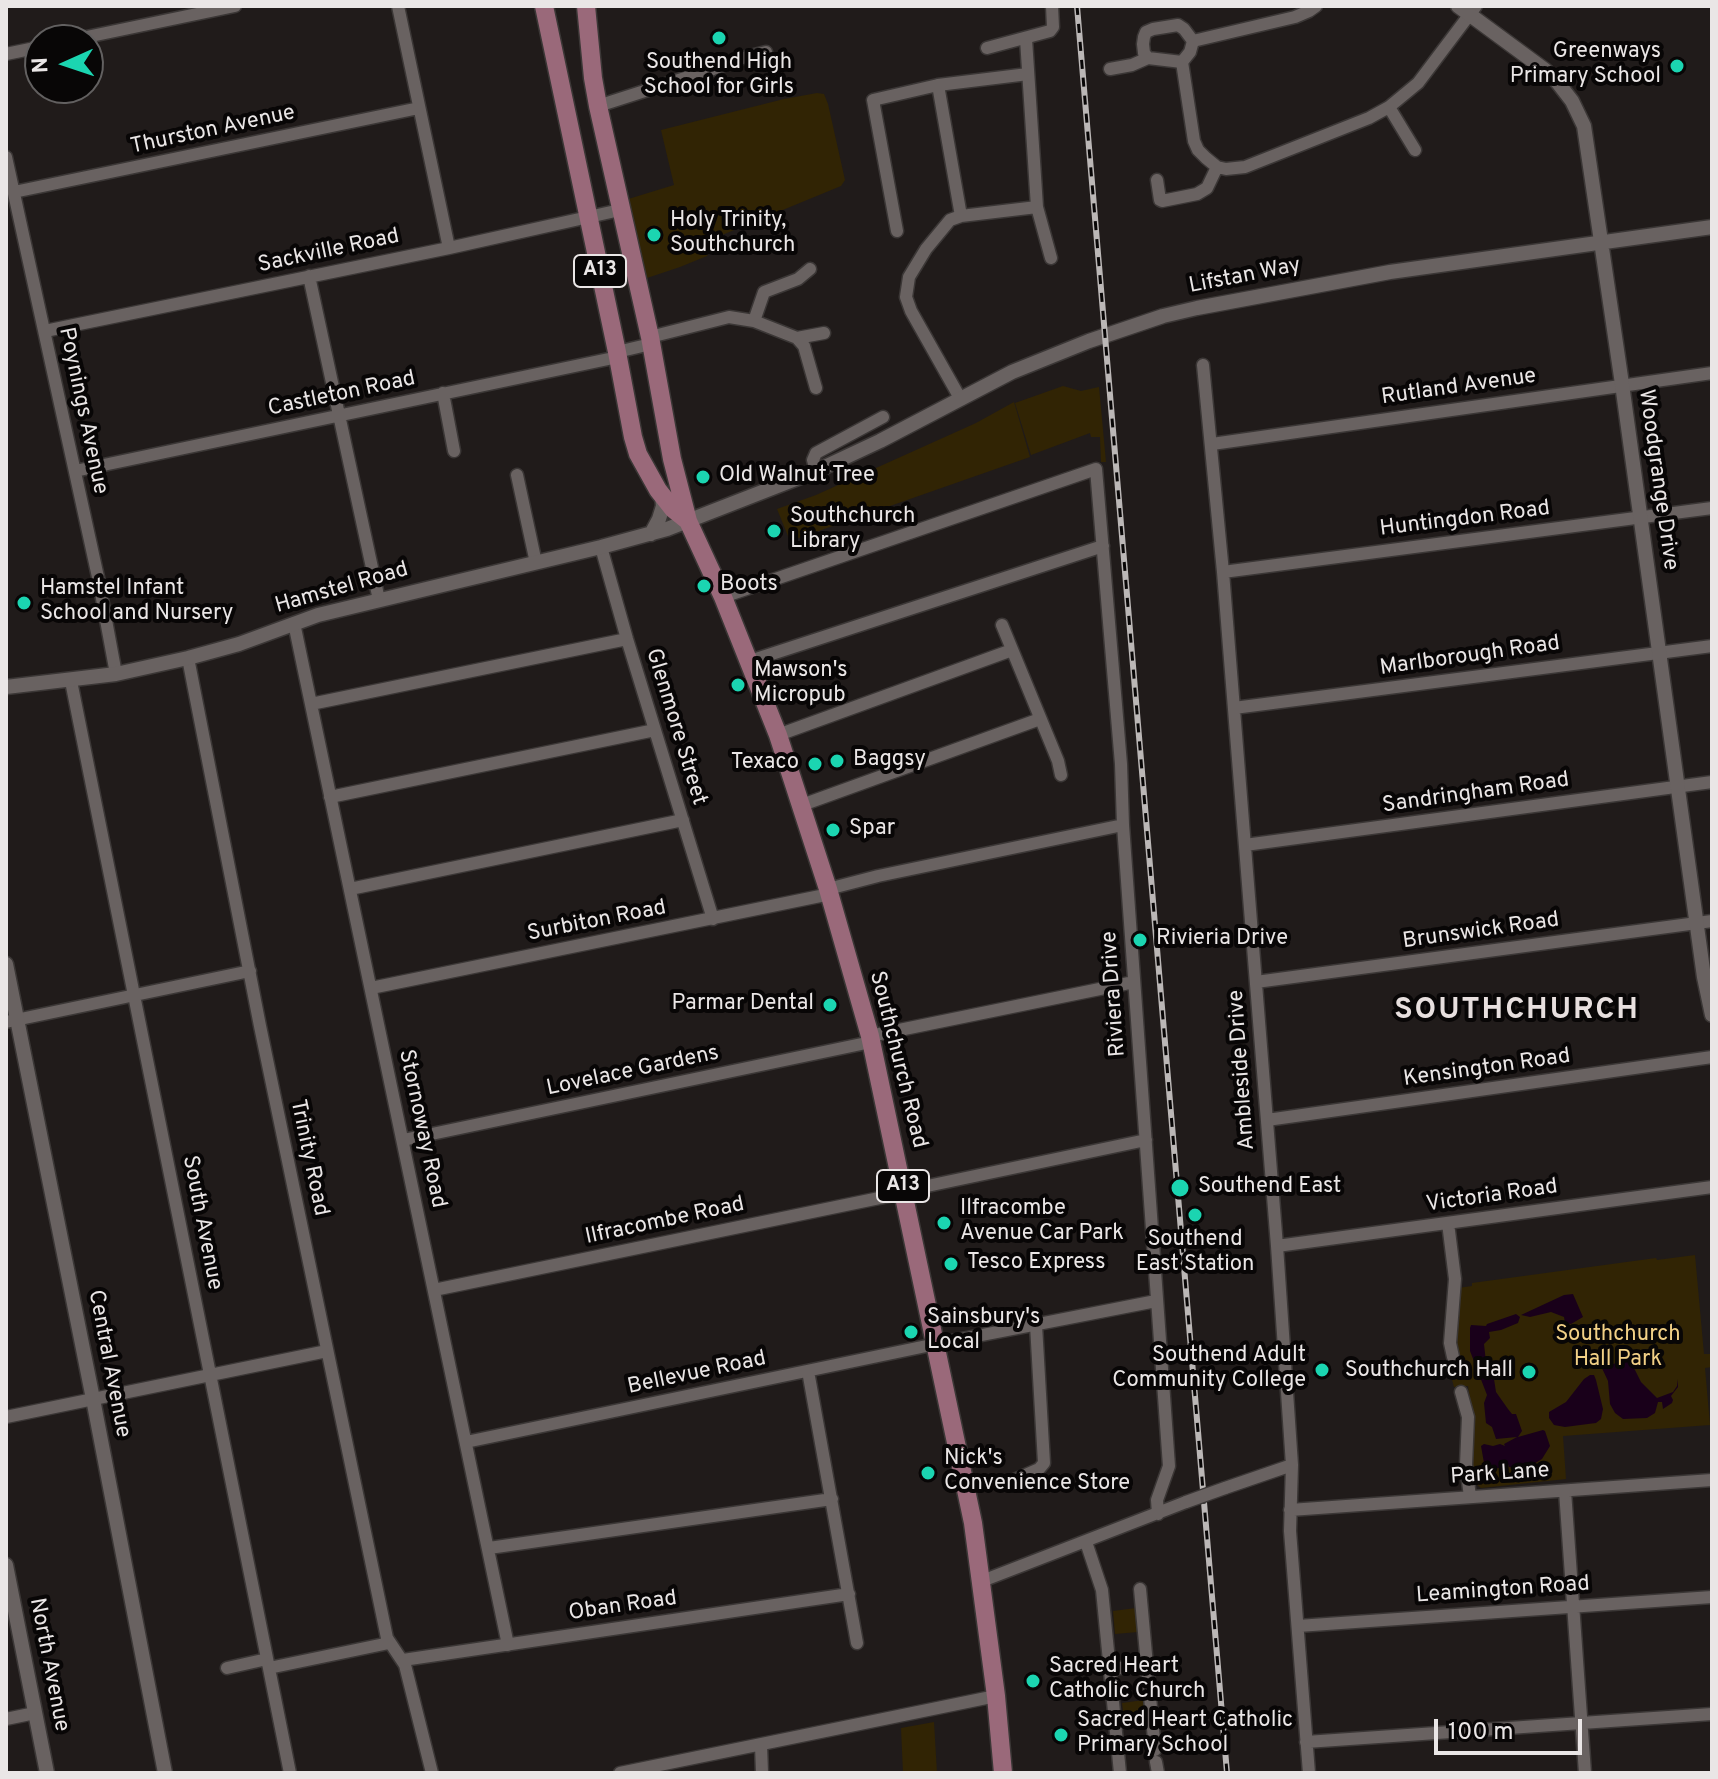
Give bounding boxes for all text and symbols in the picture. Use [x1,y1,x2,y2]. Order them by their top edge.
north arrow [24,24,104,104]
marker: Southend High School for Girls [710,29,728,47]
place label: Greenways Primary School [1510,40,1661,92]
place label: Southend High School for Girls [644,51,794,102]
text: N [28,57,55,74]
marker: Greenways Primary School [1668,57,1686,75]
street label: Thurston Avenue [128,101,298,161]
place label: Holy Trinity, Southchurch [670,209,795,260]
street label: Sackville Road [256,224,402,280]
marker: Holy Trinity, Southchurch [645,226,663,244]
street label: Lifstan Way [1187,253,1303,301]
road number: A13 [574,255,626,287]
street label: Poynings Avenue [51,325,113,497]
street label: Rutland Avenue [1380,364,1538,412]
street label: Castleton Road [266,367,418,423]
street label: Woodgrange Drive [1631,388,1683,572]
place label: Old Walnut Tree [719,464,875,490]
marker: Old Walnut Tree [694,468,712,486]
street label: Huntingdon Road [1378,496,1552,544]
place label: Southchurch Library [790,505,915,556]
marker: Southchurch Library [765,522,783,540]
street label: Hamstel Road [272,557,412,621]
place label: Boots [720,573,778,599]
place label: Hamstel Infant School and Nursery [40,577,233,628]
marker: Boots [695,577,713,595]
marker: Hamstel Infant School and Nursery [15,594,33,612]
street label: Marlborough Road [1378,631,1562,683]
street label: Glenmore Street [639,646,711,808]
place label: Mawson's Micropub [754,659,848,710]
marker: Mawson's Micropub [729,676,747,694]
place label: Baggsy [853,748,926,774]
place label: Texaco [731,751,799,777]
marker: Baggsy [828,752,846,770]
marker: Texaco [806,755,824,773]
street label: Sandringham Road [1381,768,1571,820]
place label: Spar [849,817,895,843]
marker: Spar [824,821,842,839]
street label: Surbiton Road [525,896,669,948]
street label: Brunswick Road [1401,908,1561,956]
place label: Rivieria Drive [1156,927,1288,953]
street label: Riviera Drive [1097,930,1133,1058]
marker: Rivieria Drive [1131,931,1149,949]
street label: Southchurch Road [862,969,932,1151]
street label: Ambleside Drive [1224,989,1262,1151]
place label: Parmar Dental [672,992,814,1018]
district label: SOUTHCHURCH [1394,994,1640,1030]
marker: Parmar Dental [821,996,839,1014]
street label: Lovelace Gardens [544,1041,722,1103]
street label: Kensington Road [1402,1044,1572,1094]
street label: Stornoway Road [391,1047,451,1211]
street label: Trinity Road [283,1097,333,1219]
street label: South Avenue [175,1154,227,1292]
road number: A13 [877,1170,929,1202]
place label: Southend East [1198,1175,1341,1201]
street label: Victoria Road [1424,1175,1560,1219]
marker: Southend East [1169,1177,1191,1199]
street label: Ilfracombe Road [583,1192,747,1252]
place label: Ilfracombe Avenue Car Park [960,1197,1124,1248]
marker: Southend East Station [1186,1206,1204,1224]
marker: Ilfracombe Avenue Car Park [935,1214,953,1232]
place label: Southend East Station [1136,1228,1254,1280]
place label: Tesco Express [967,1251,1105,1277]
marker: Tesco Express [942,1255,960,1273]
street label: Central Avenue [81,1288,135,1440]
place label: Sainsbury's Local [927,1306,1040,1358]
marker: Sainsbury's Local [902,1323,920,1341]
park label: Southchurch Hall Park [1555,1323,1681,1374]
place label: Southend Adult Community College [1112,1344,1306,1396]
street label: Bellevue Road [625,1346,769,1402]
place label: Southchurch Hall [1345,1359,1513,1385]
marker: Southend Adult Community College [1313,1361,1331,1379]
marker: Southchurch Hall [1520,1363,1538,1381]
place label: Nick's Convenience Store [944,1447,1130,1498]
street label: Park Lane [1450,1458,1550,1492]
marker: Nick's Convenience Store [919,1464,937,1482]
street label: Leamington Road [1415,1572,1591,1610]
street label: Oban Road [567,1586,679,1628]
street label: North Avenue [22,1596,74,1734]
place label: Sacred Heart Catholic Church [1049,1655,1205,1706]
marker: Sacred Heart Catholic Church [1024,1672,1042,1690]
scale bar [1438,1703,1586,1753]
place label: Sacred Heart Catholic Primary School [1077,1709,1293,1760]
text: 100 m [1448,1718,1514,1748]
marker: Sacred Heart Catholic Primary School [1052,1726,1070,1744]

